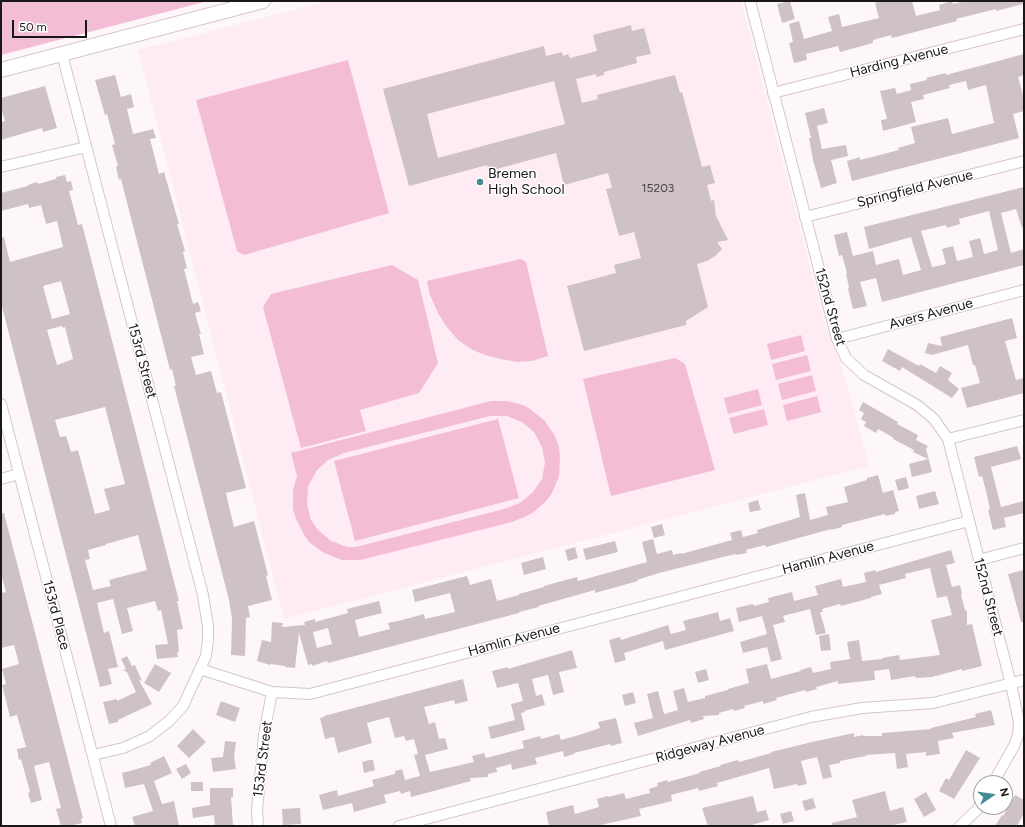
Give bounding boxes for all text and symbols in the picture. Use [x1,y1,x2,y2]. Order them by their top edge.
scale bar [14,12,89,38]
text: 50 m [19,20,47,34]
street label: Harding Avenue [848,41,950,81]
place label: Bremen High School [488,166,565,198]
street label: Springfield Avenue [855,166,975,212]
marker: Bremen High School [475,177,485,187]
house number: 15203 [642,181,674,195]
street label: 152nd Street [811,266,849,348]
street label: Avers Avenue [887,295,975,333]
street label: 153rd Street [124,322,160,400]
street label: Hamlin Avenue [780,538,876,578]
street label: 152nd Street [969,556,1007,638]
street label: 153rd Place [39,578,73,652]
street label: Hamlin Avenue [466,620,562,660]
street label: 153rd Street [250,720,276,798]
street label: Ridgeway Avenue [654,721,766,767]
north arrow [973,775,1013,815]
text: N [997,787,1011,798]

